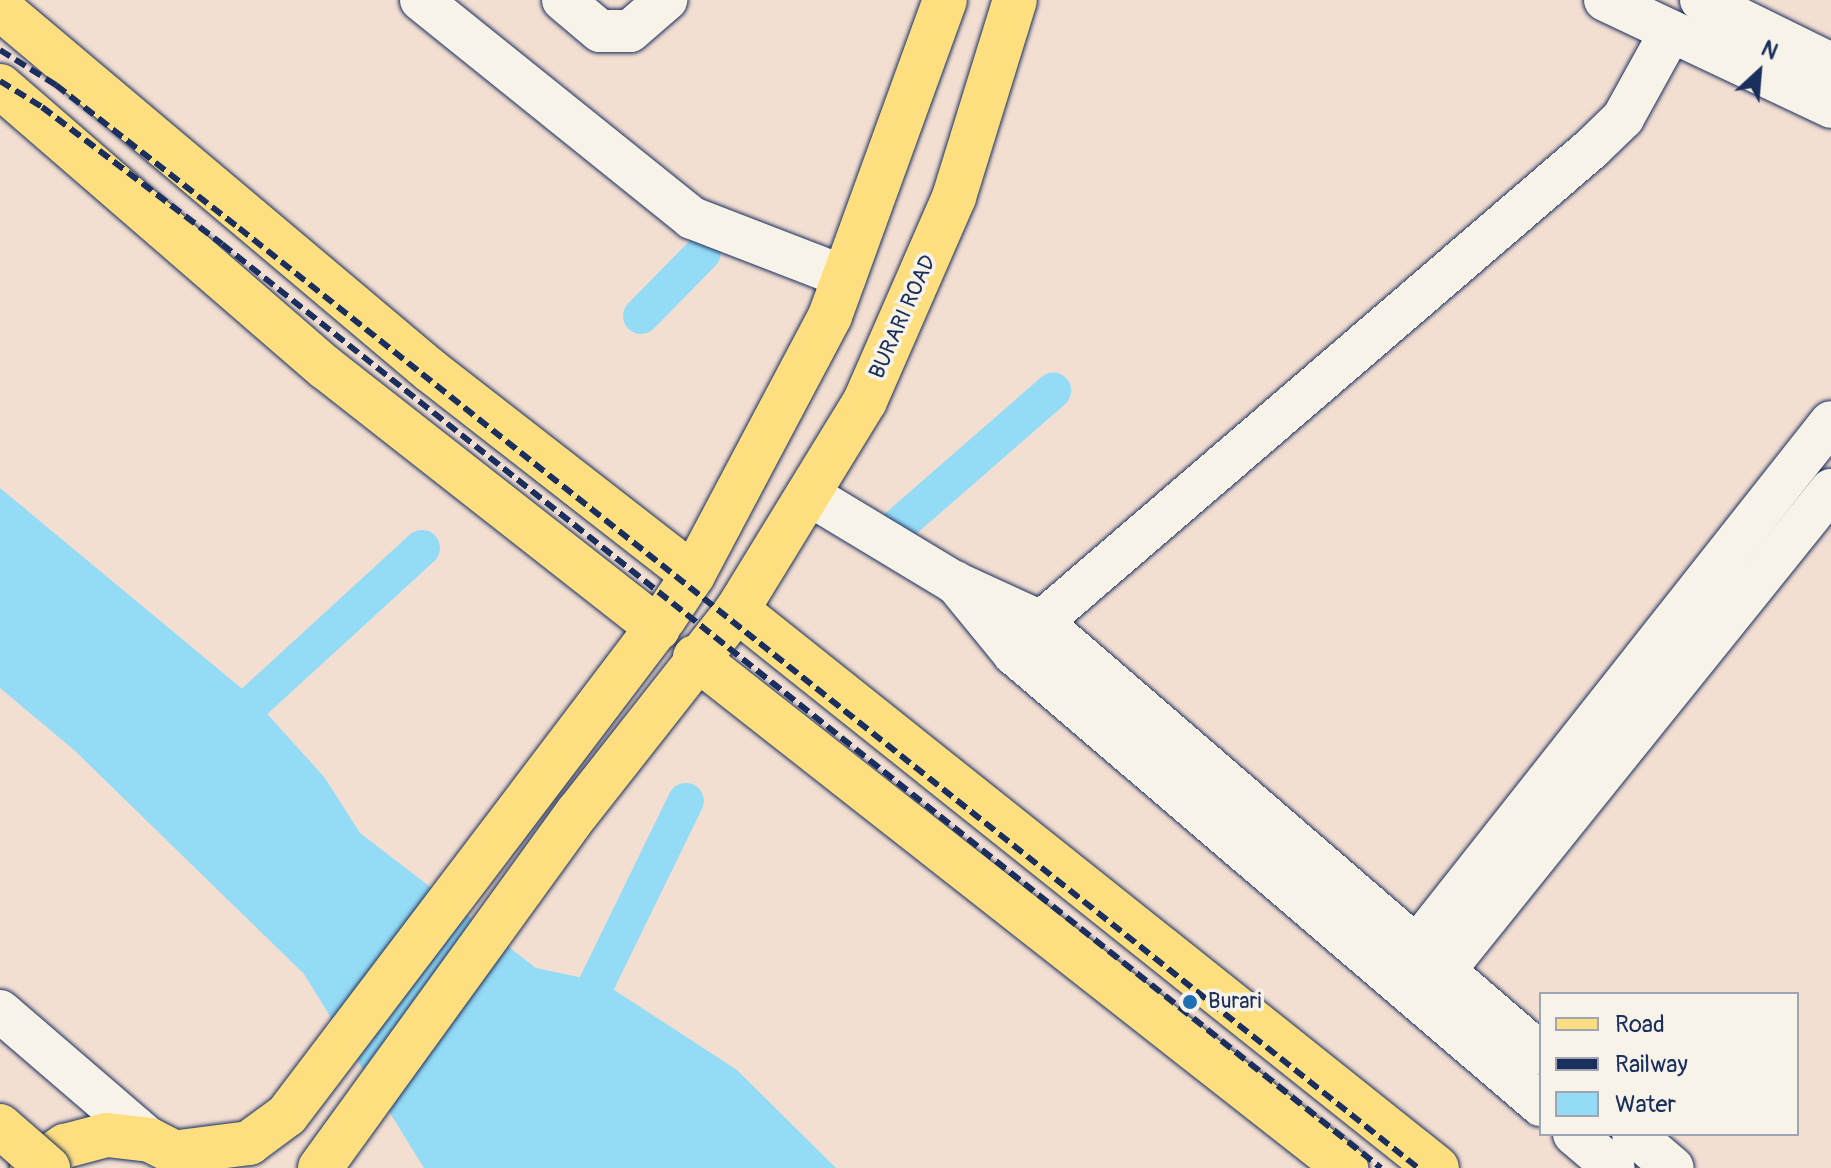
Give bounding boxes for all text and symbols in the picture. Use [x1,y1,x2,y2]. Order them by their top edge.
north arrow [1719,32,1799,112]
text: N [1757,35,1782,66]
street label: BURARI ROAD [864,251,942,383]
place label: Burari [1208,989,1261,1015]
marker: Burari [1179,991,1201,1013]
legend [1539,992,1799,1136]
text: Road [1615,1010,1665,1039]
text: Railway [1615,1050,1688,1079]
text: Water [1615,1090,1676,1119]

